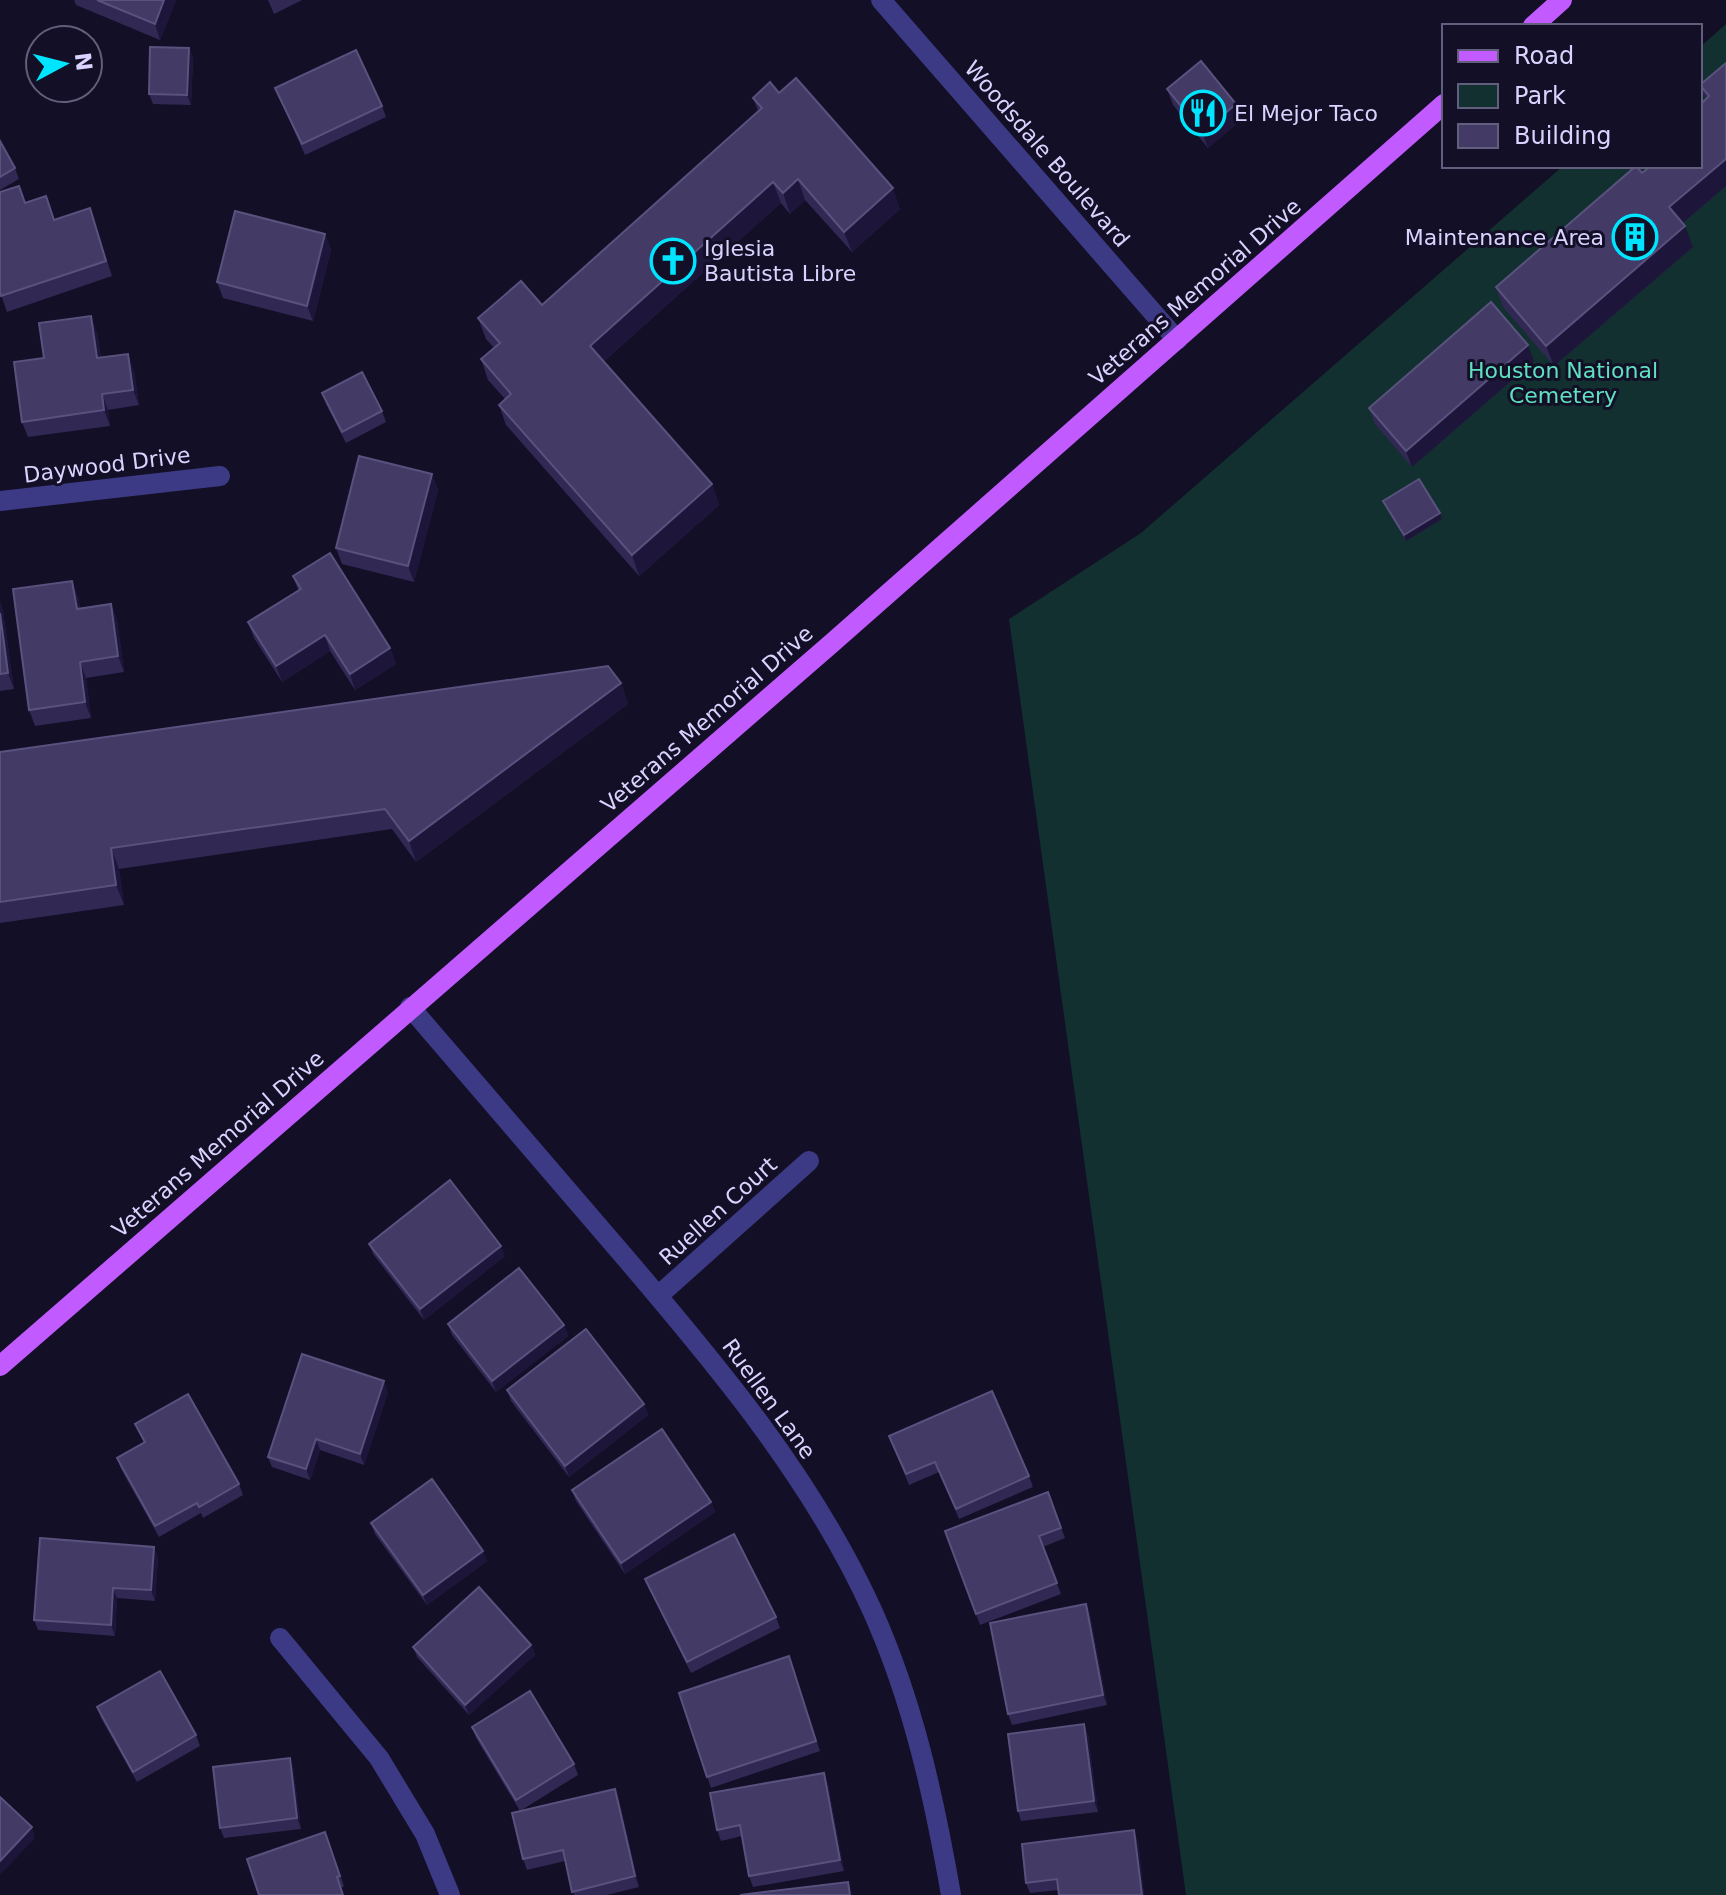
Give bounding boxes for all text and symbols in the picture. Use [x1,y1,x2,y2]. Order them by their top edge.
north arrow [24,24,104,104]
legend [1442,24,1702,168]
text: Road [1514,42,1574,70]
text: N [70,51,97,72]
street label: Woodsdale Boulevard [959,56,1135,252]
text: Park [1514,82,1566,110]
restaurant icon: El Mejor Taco [1179,89,1227,137]
place label: El Mejor Taco [1234,101,1378,126]
text: Building [1514,122,1611,150]
street label: Veterans Memorial Drive [1084,193,1306,391]
building icon: Maintenance Area [1611,213,1659,261]
place label: Maintenance Area [1405,225,1604,250]
place label: Iglesia Bautista Libre [704,236,856,286]
church icon: Iglesia Bautista Libre [649,237,697,285]
park label: Houston National Cemetery [1468,358,1658,408]
street label: Daywood Drive [22,442,192,488]
street label: Veterans Memorial Drive [596,620,818,818]
street label: Veterans Memorial Drive [107,1045,329,1243]
street label: Ruellen Court [654,1152,782,1270]
street label: Ruellen Lane [717,1334,821,1464]

